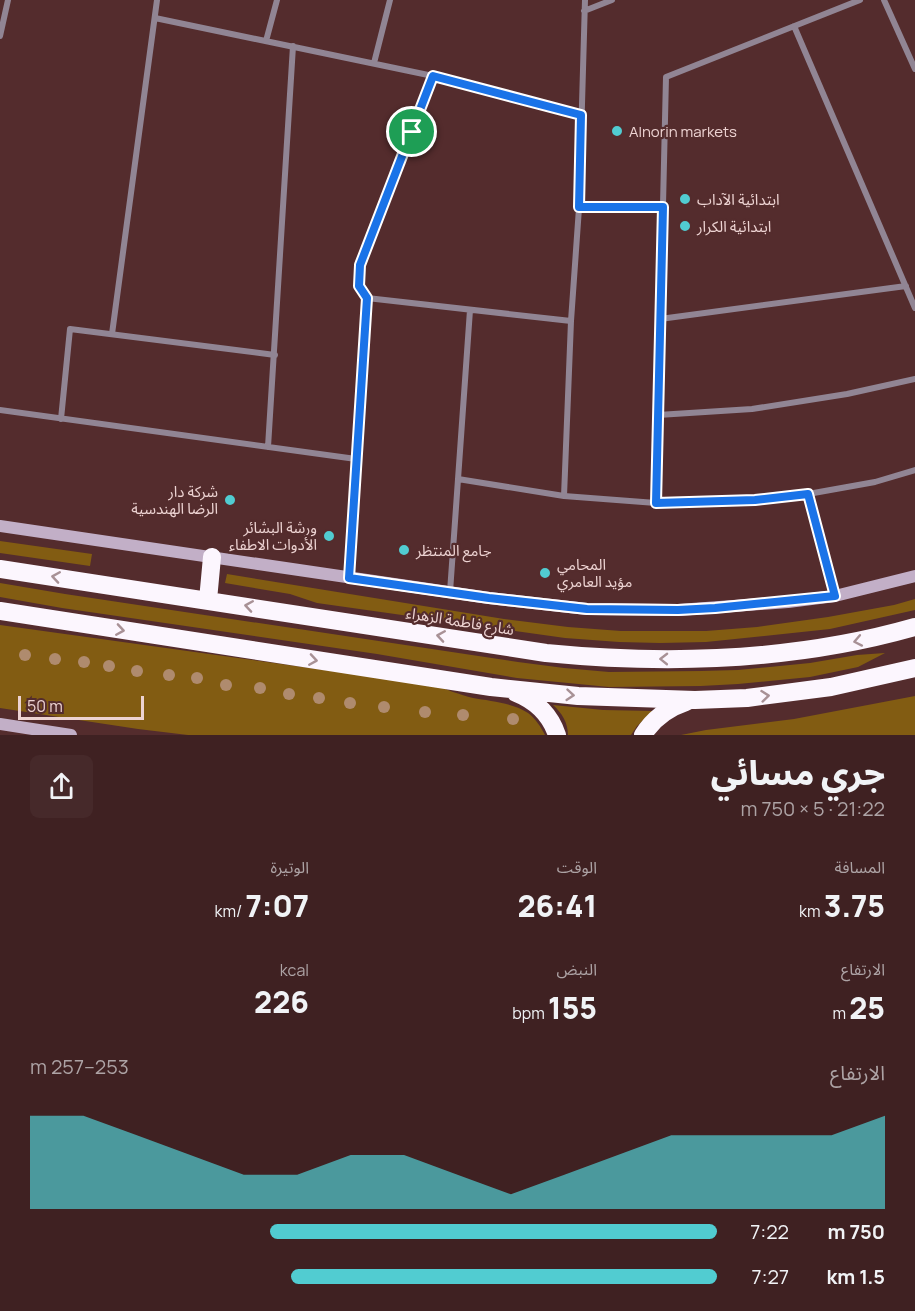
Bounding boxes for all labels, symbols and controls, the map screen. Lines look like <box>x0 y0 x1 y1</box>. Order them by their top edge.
pin <box>386 106 437 157</box>
icon: arrive <box>395 115 428 148</box>
place label: Alnorin markets <box>629 121 737 142</box>
marker: Alnorin markets <box>610 124 624 138</box>
place label: ابتدائية الآداب <box>697 189 780 210</box>
marker: ابتدائية الآداب <box>678 192 692 206</box>
place label: ابتدائية الكرار <box>696 216 771 237</box>
marker: ابتدائية الكرار <box>678 219 692 233</box>
place label: شركة دار الرضا الهندسية <box>131 481 218 519</box>
marker: شركة دار الرضا الهندسية <box>223 493 237 507</box>
place label: ورشة البشائر الأدوات الاطفاء <box>229 517 317 555</box>
marker: ورشة البشائر الأدوات الاطفاء <box>322 529 336 543</box>
place label: جامع المنتظر <box>415 540 492 563</box>
marker: جامع المنتظر <box>397 543 411 557</box>
place label: المحامي مؤيد العامري <box>557 554 632 593</box>
marker: المحامي مؤيد العامري <box>538 566 552 580</box>
one-way arrow <box>51 572 60 584</box>
one-way arrow <box>244 601 253 613</box>
street label: شارع فاطمة الزهراء <box>404 602 516 642</box>
one-way arrow <box>115 623 125 635</box>
one-way arrow <box>437 631 446 643</box>
one-way arrow <box>853 634 863 647</box>
one-way arrow <box>308 653 317 665</box>
one-way arrow <box>660 653 669 665</box>
one-way arrow <box>566 688 575 701</box>
one-way arrow <box>761 690 770 703</box>
scale bar <box>18 693 144 720</box>
text: 50 m <box>27 695 63 717</box>
text: جري مسائي <box>711 750 885 795</box>
button: share <box>30 755 93 818</box>
text: 21:22 · 5 × 750 m <box>740 795 885 822</box>
text: الوتيرة <box>271 856 309 878</box>
text: الوقت <box>557 856 597 878</box>
text: المسافة <box>835 856 885 878</box>
text: 7:07 <box>245 885 309 926</box>
text: 26:41 <box>517 885 597 926</box>
text: 3.75 <box>824 885 885 926</box>
text: /km <box>215 900 245 922</box>
text: km <box>799 900 824 922</box>
text: النبض <box>556 958 597 980</box>
text: الارتفاع <box>841 958 885 980</box>
text: kcal <box>280 959 309 981</box>
text: 226 <box>254 981 309 1022</box>
text: 155 <box>548 987 597 1028</box>
text: 25 <box>849 987 885 1028</box>
text: bpm <box>512 1002 548 1024</box>
text: m <box>832 1002 849 1024</box>
text: 253–257 m <box>30 1053 129 1080</box>
text: الارتفاع <box>830 1059 885 1086</box>
text: 7:22 <box>750 1218 789 1245</box>
text: 750 m <box>827 1218 885 1245</box>
text: 7:27 <box>752 1263 789 1290</box>
text: 1.5 km <box>827 1263 885 1290</box>

